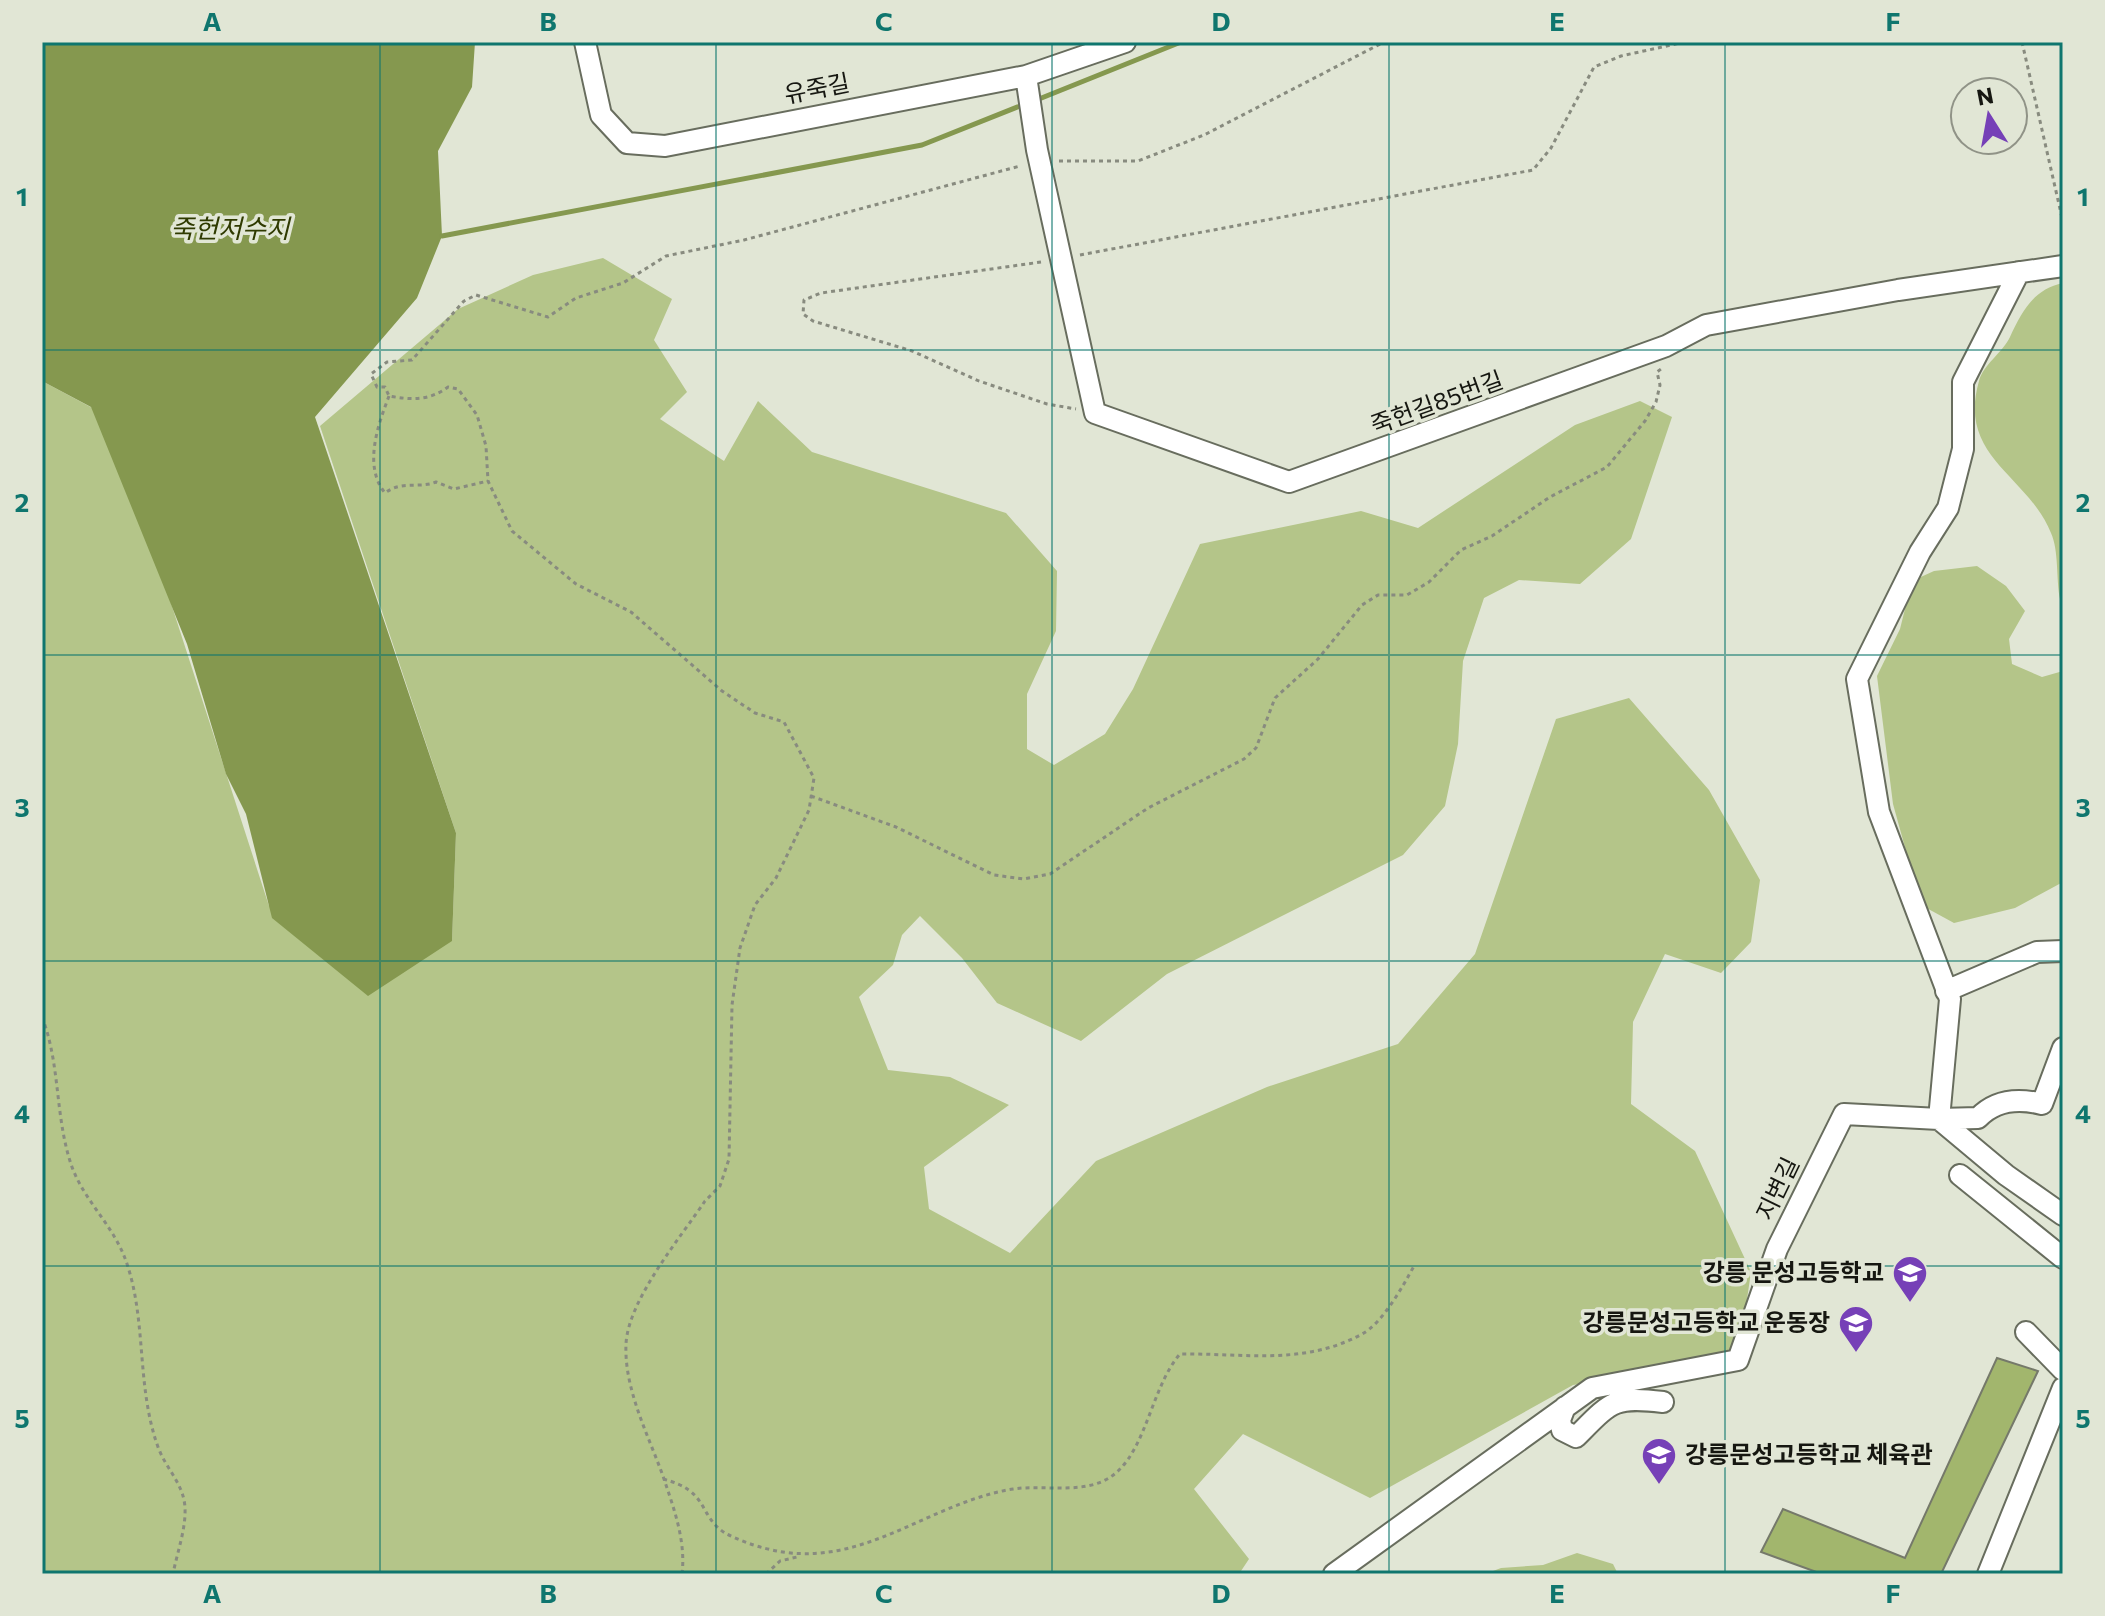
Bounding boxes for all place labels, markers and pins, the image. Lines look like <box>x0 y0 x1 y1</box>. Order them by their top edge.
school or university icon: 강릉 문성고등학교 <box>1891 1254 1929 1304</box>
place label: 강릉 문성고등학교 <box>1703 1257 1884 1286</box>
school or university icon: 강릉문성고등학교 운동장 <box>1837 1304 1875 1354</box>
place label: 강릉문성고등학교 운동장 <box>1583 1307 1830 1336</box>
school or university icon: 강릉문성고등학교 체육관 <box>1640 1436 1678 1486</box>
place label: 강릉문성고등학교 체육관 <box>1685 1439 1932 1468</box>

